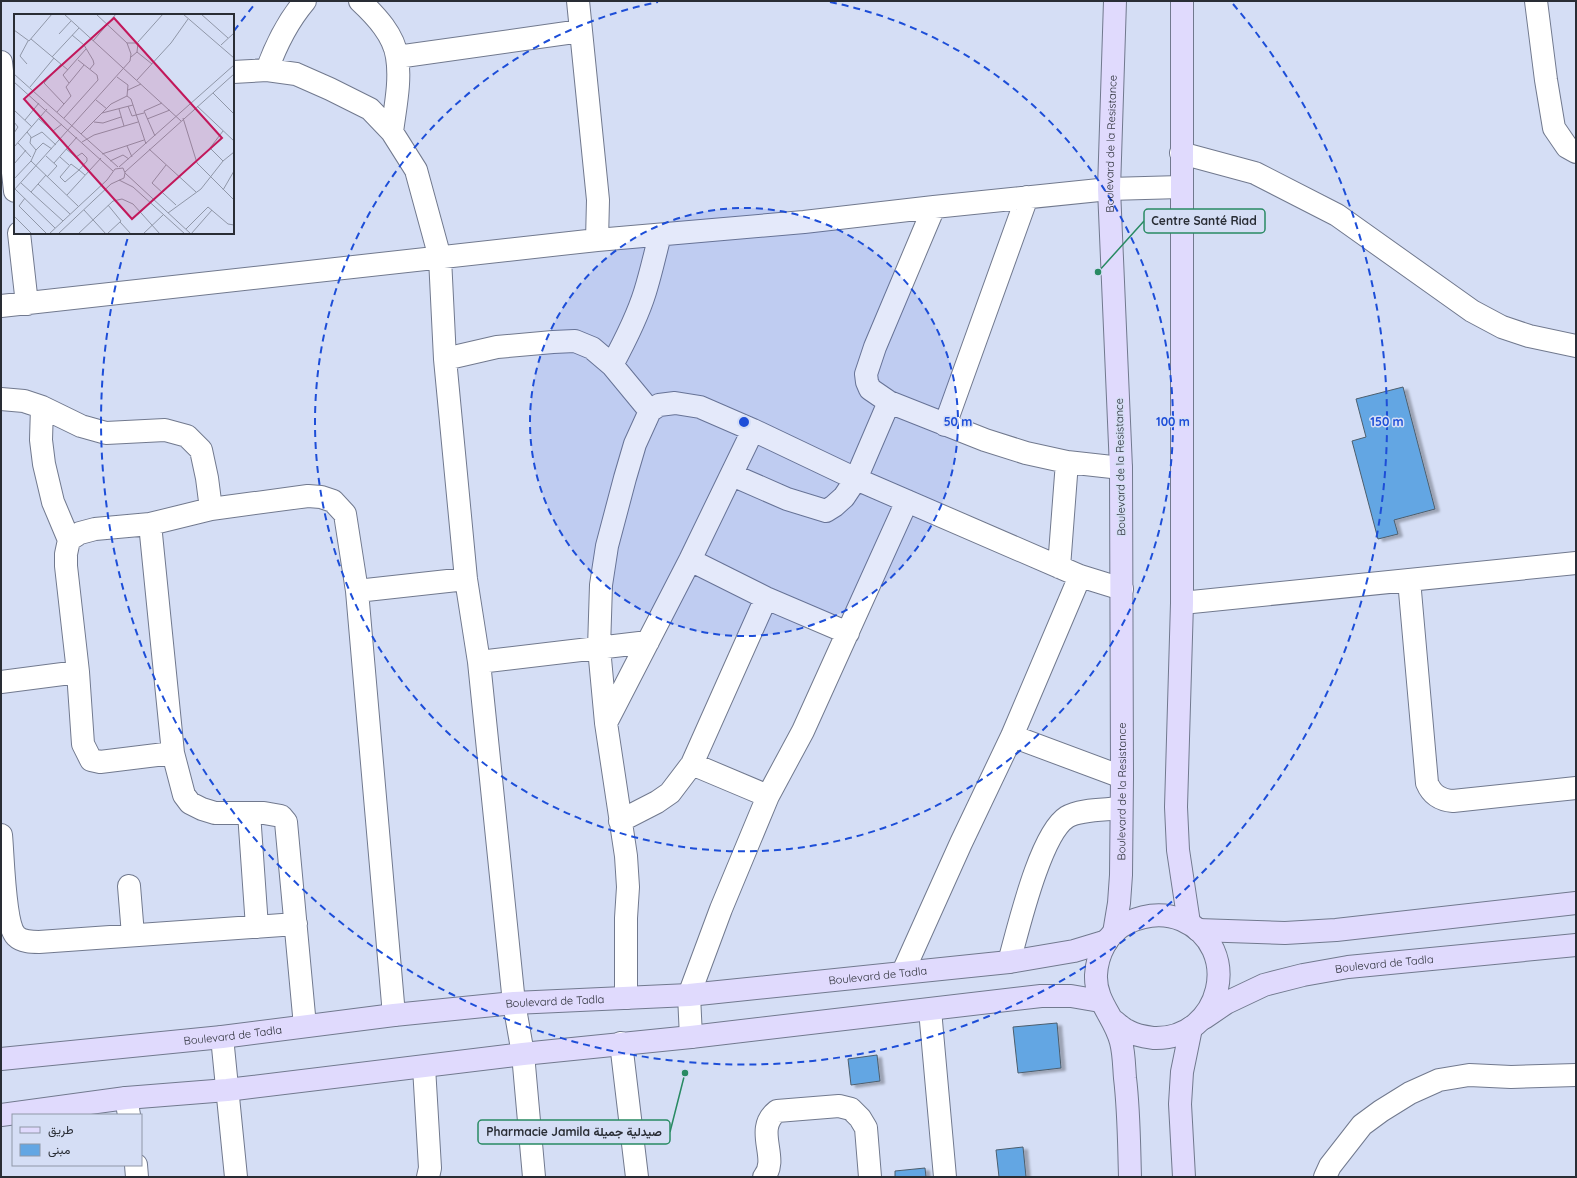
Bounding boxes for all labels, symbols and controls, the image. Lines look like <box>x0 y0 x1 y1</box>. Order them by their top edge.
inset map <box>14 14 234 234</box>
street label: Boulevard de la Resistance <box>1102 75 1120 213</box>
callout: Centre Santé Riad <box>1144 209 1265 233</box>
text: Centre Santé Riad <box>1151 213 1257 228</box>
street label: Boulevard de la Resistance <box>1112 398 1128 536</box>
text: 50 m <box>944 414 972 429</box>
text: 100 m <box>1156 414 1190 429</box>
text: 150 m <box>1370 414 1404 429</box>
centre of rings <box>737 415 751 429</box>
street label: Boulevard de la Resistance <box>1114 723 1129 861</box>
street label: Boulevard de Tadla <box>1334 952 1434 976</box>
street label: Boulevard de Tadla <box>828 964 928 988</box>
street label: Boulevard de Tadla <box>505 992 605 1011</box>
street label: Boulevard de Tadla <box>183 1022 283 1048</box>
legend <box>12 1114 142 1166</box>
callout: Pharmacie Jamila صيدلية جميلة <box>478 1120 670 1144</box>
text: طريق <box>48 1122 74 1138</box>
text: Pharmacie Jamila صيدلية جميلة <box>486 1124 662 1139</box>
text: مبنى <box>48 1142 70 1158</box>

